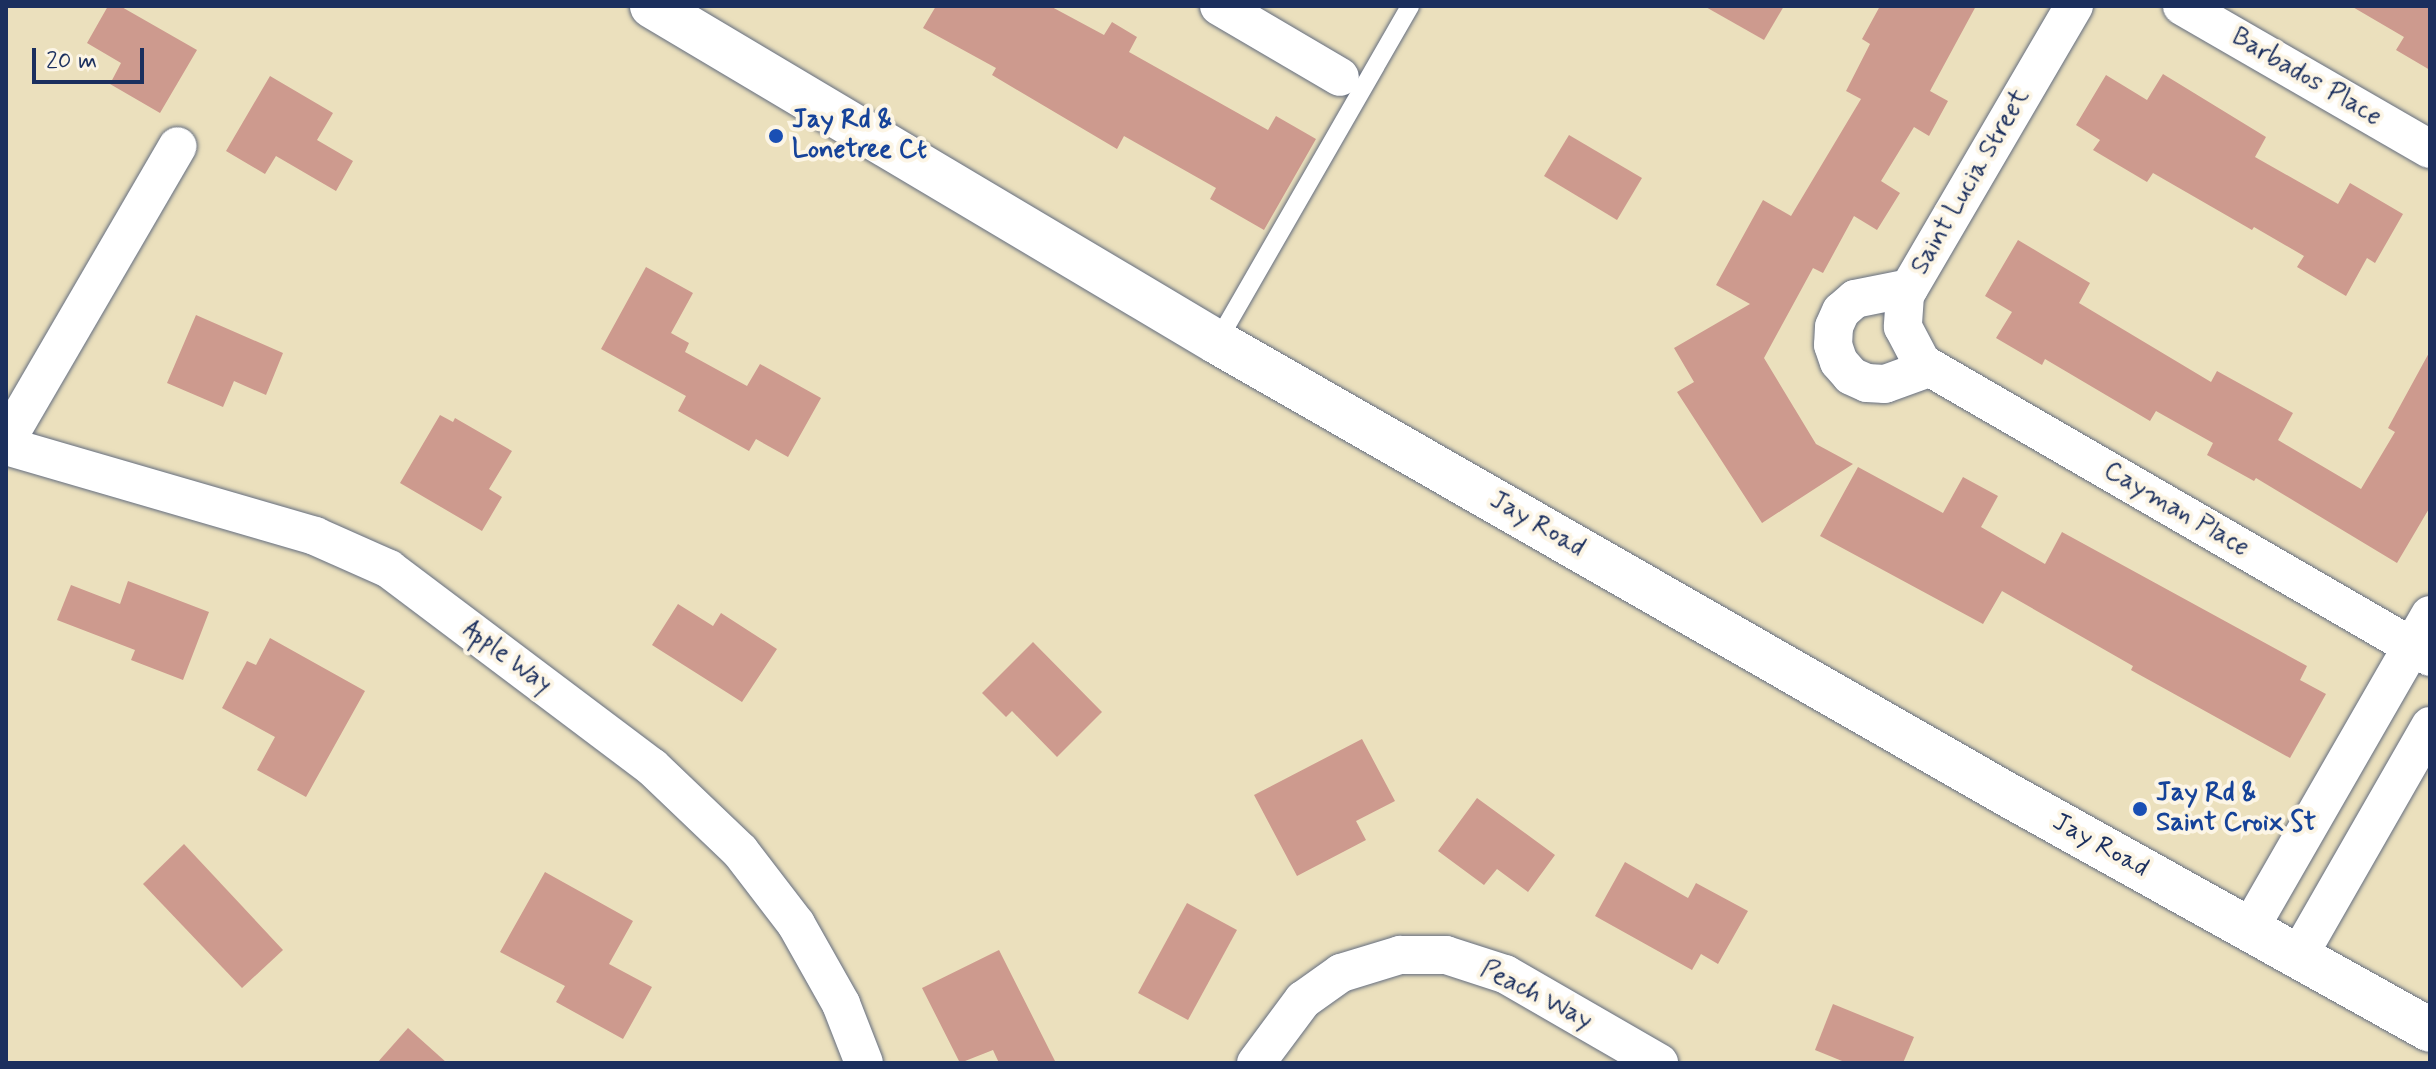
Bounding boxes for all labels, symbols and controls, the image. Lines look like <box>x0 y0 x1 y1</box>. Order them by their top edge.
street label: Barbados Place <box>2227 23 2385 133</box>
scale bar <box>36 32 148 82</box>
text: 20 m <box>46 46 97 77</box>
street label: Saint Lucia Street <box>1905 83 2037 281</box>
place label: Jay Rd & Lonetree Ct <box>792 105 927 166</box>
marker: Jay Rd & Lonetree Ct <box>767 127 785 145</box>
street label: Cayman Place <box>2098 456 2254 564</box>
street label: Jay Road <box>1486 486 1588 564</box>
street label: Apple Way <box>454 613 560 703</box>
place label: Jay Rd & Saint Croix St <box>2156 778 2315 840</box>
marker: Jay Rd & Saint Croix St <box>2131 800 2149 818</box>
street label: Jay Road <box>2048 808 2152 884</box>
street label: Peach Way <box>1475 955 1597 1037</box>

